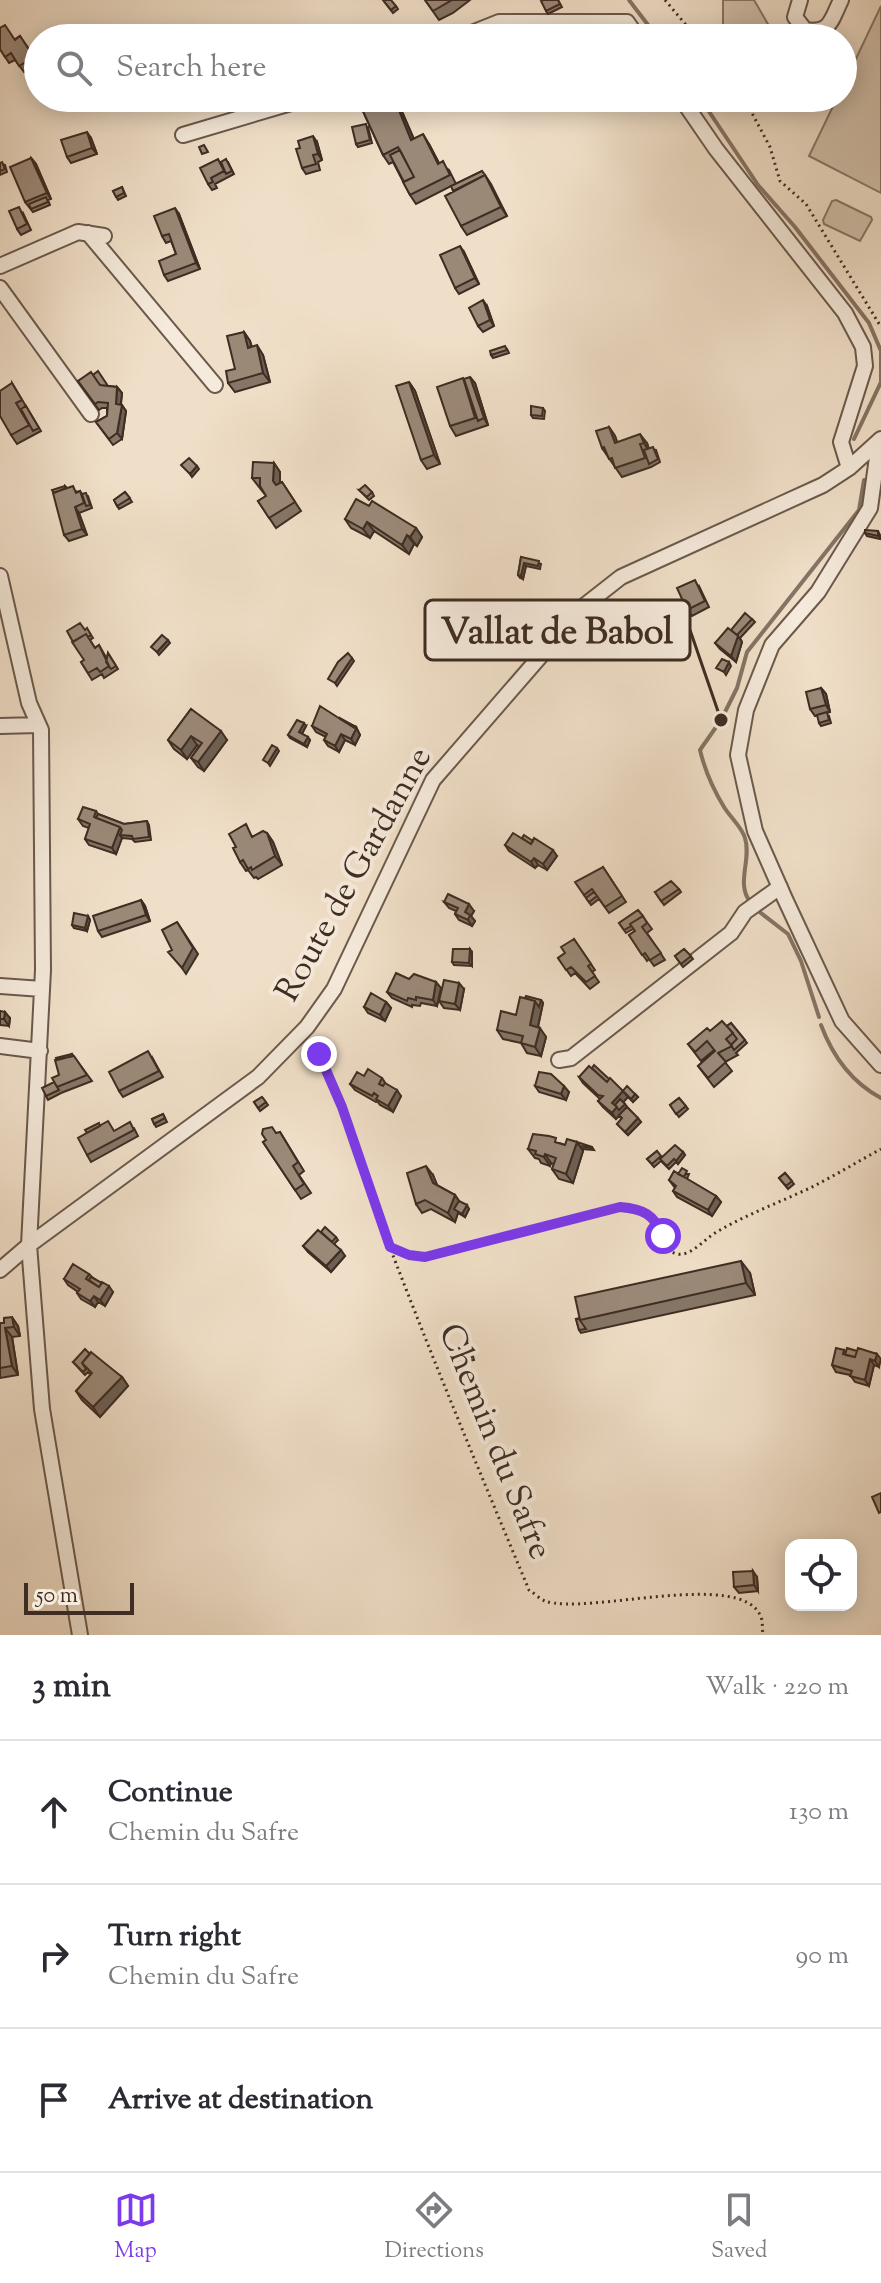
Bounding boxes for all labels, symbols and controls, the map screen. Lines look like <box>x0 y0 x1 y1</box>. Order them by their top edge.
search box <box>24 24 857 112</box>
icon: search <box>52 46 96 90</box>
text: Search here <box>116 47 266 90</box>
callout: Vallat de Babol <box>425 600 690 660</box>
text: Vallat de Babol <box>441 608 673 660</box>
street label: Route de Gardanne <box>265 739 445 1011</box>
route end <box>301 1036 337 1072</box>
route start <box>645 1218 681 1254</box>
street label: Chemin du Safre <box>424 1317 564 1567</box>
map controls <box>785 1539 857 1611</box>
button: locate <box>785 1539 857 1611</box>
scale bar <box>24 1579 134 1615</box>
text: 50 m <box>36 1581 78 1613</box>
text: 3 min <box>32 1663 111 1712</box>
text: Walk · 220 m <box>705 1669 849 1706</box>
text: Continue <box>108 1772 233 1815</box>
icon: ahead <box>32 1790 76 1834</box>
text: 130 m <box>789 1794 849 1831</box>
text: Chemin du Safre <box>108 1815 299 1852</box>
text: Turn right <box>108 1916 241 1959</box>
icon: right <box>32 1934 76 1978</box>
text: 90 m <box>796 1938 849 1975</box>
text: Chemin du Safre <box>108 1959 299 1996</box>
icon: arrive <box>32 2078 76 2122</box>
text: Arrive at destination <box>108 2079 373 2122</box>
tab: Map <box>114 2188 158 2268</box>
tab: Directions <box>385 2188 484 2268</box>
tab: Saved <box>711 2188 767 2268</box>

